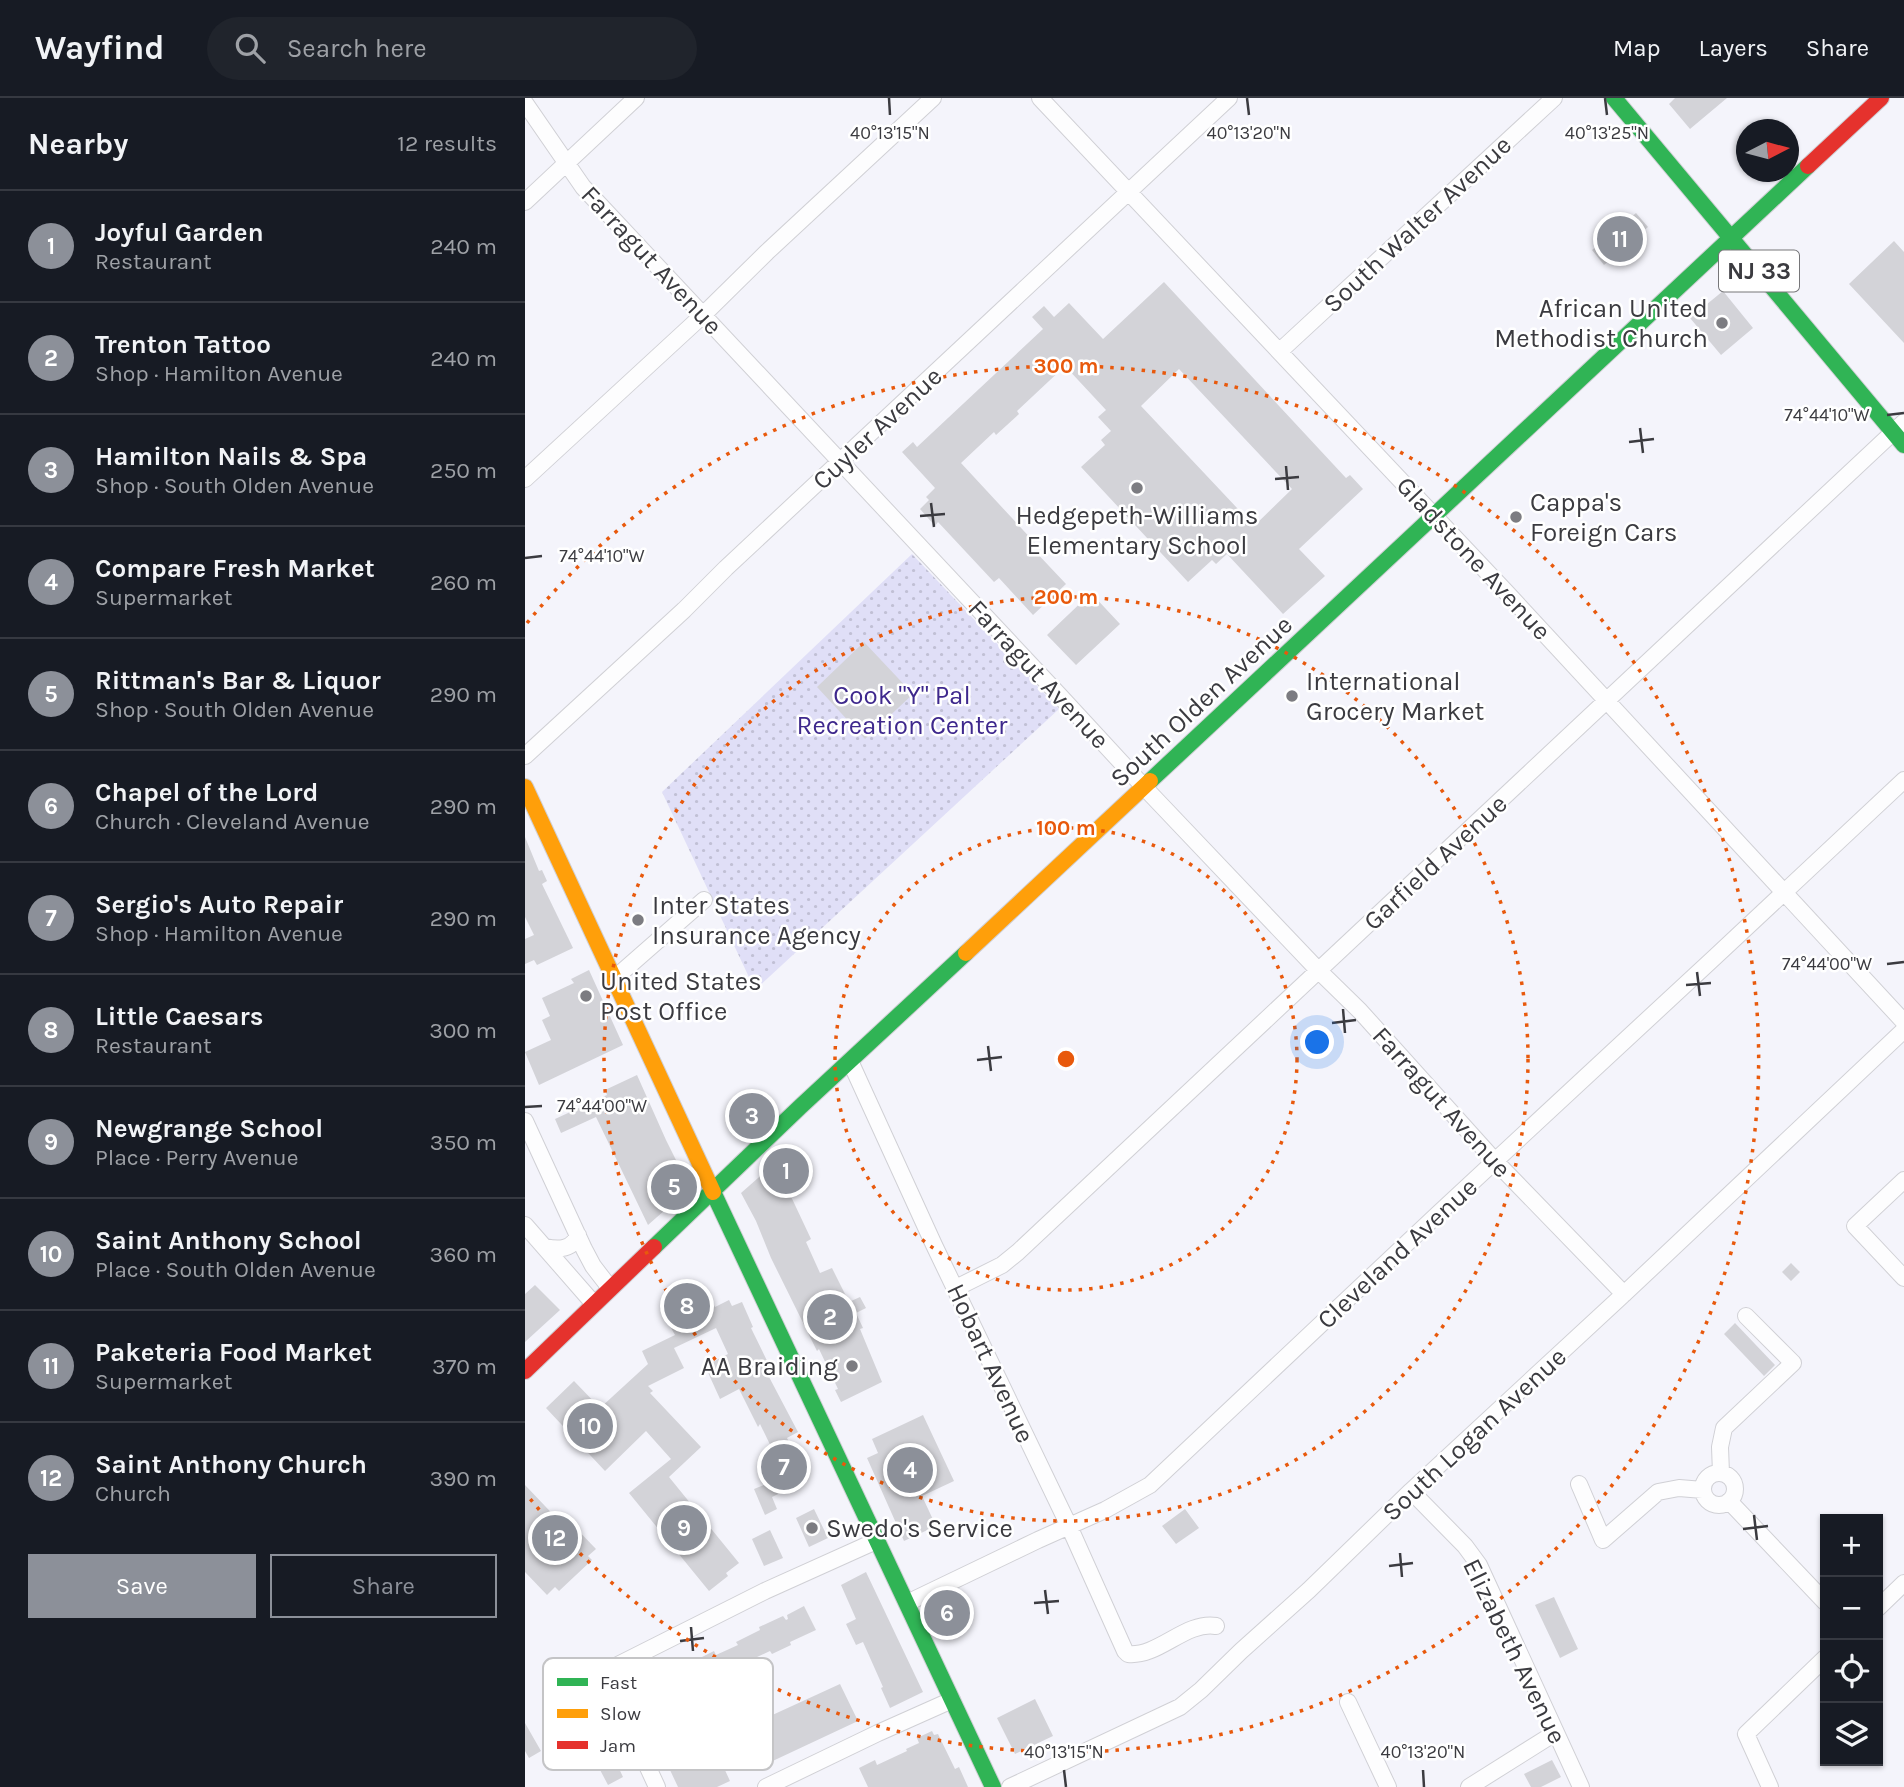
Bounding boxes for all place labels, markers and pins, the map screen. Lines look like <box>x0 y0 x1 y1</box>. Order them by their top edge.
pin: 11 <box>1597 213 1643 265</box>
place label: African United Methodist Church <box>1494 293 1708 354</box>
marker: African United Methodist Church <box>1714 315 1730 331</box>
marker: Hedgepeth-Williams Elementary School <box>1129 480 1145 496</box>
place label: Cappa's Foreign Cars <box>1530 487 1677 548</box>
place label: Hedgepeth-Williams Elementary School <box>1016 500 1258 561</box>
marker: Cappa's Foreign Cars <box>1508 509 1524 525</box>
place label: International Grocery Market <box>1306 666 1485 727</box>
marker: International Grocery Market <box>1284 688 1300 704</box>
place label: Inter States Insurance Agency <box>652 890 861 951</box>
marker: Inter States Insurance Agency <box>630 912 646 928</box>
place label: United States Post Office <box>600 966 762 1027</box>
marker: United States Post Office <box>578 988 594 1004</box>
centre of rings <box>1054 1047 1078 1071</box>
pin: 3 <box>729 1090 775 1142</box>
pin: 1 <box>763 1145 809 1197</box>
pin: 5 <box>651 1161 697 1213</box>
pin: 8 <box>664 1280 710 1332</box>
pin: 2 <box>807 1291 853 1343</box>
place label: AA Braiding <box>701 1351 838 1382</box>
marker: AA Braiding <box>844 1358 860 1374</box>
pin: 10 <box>567 1400 613 1452</box>
pin: 7 <box>761 1441 807 1493</box>
pin: 4 <box>887 1444 933 1496</box>
pin: 9 <box>661 1502 707 1554</box>
pin: 12 <box>532 1512 578 1564</box>
place label: Swedo's Service <box>826 1513 1013 1544</box>
marker: Swedo's Service <box>804 1520 820 1536</box>
pin: 6 <box>924 1587 970 1639</box>

